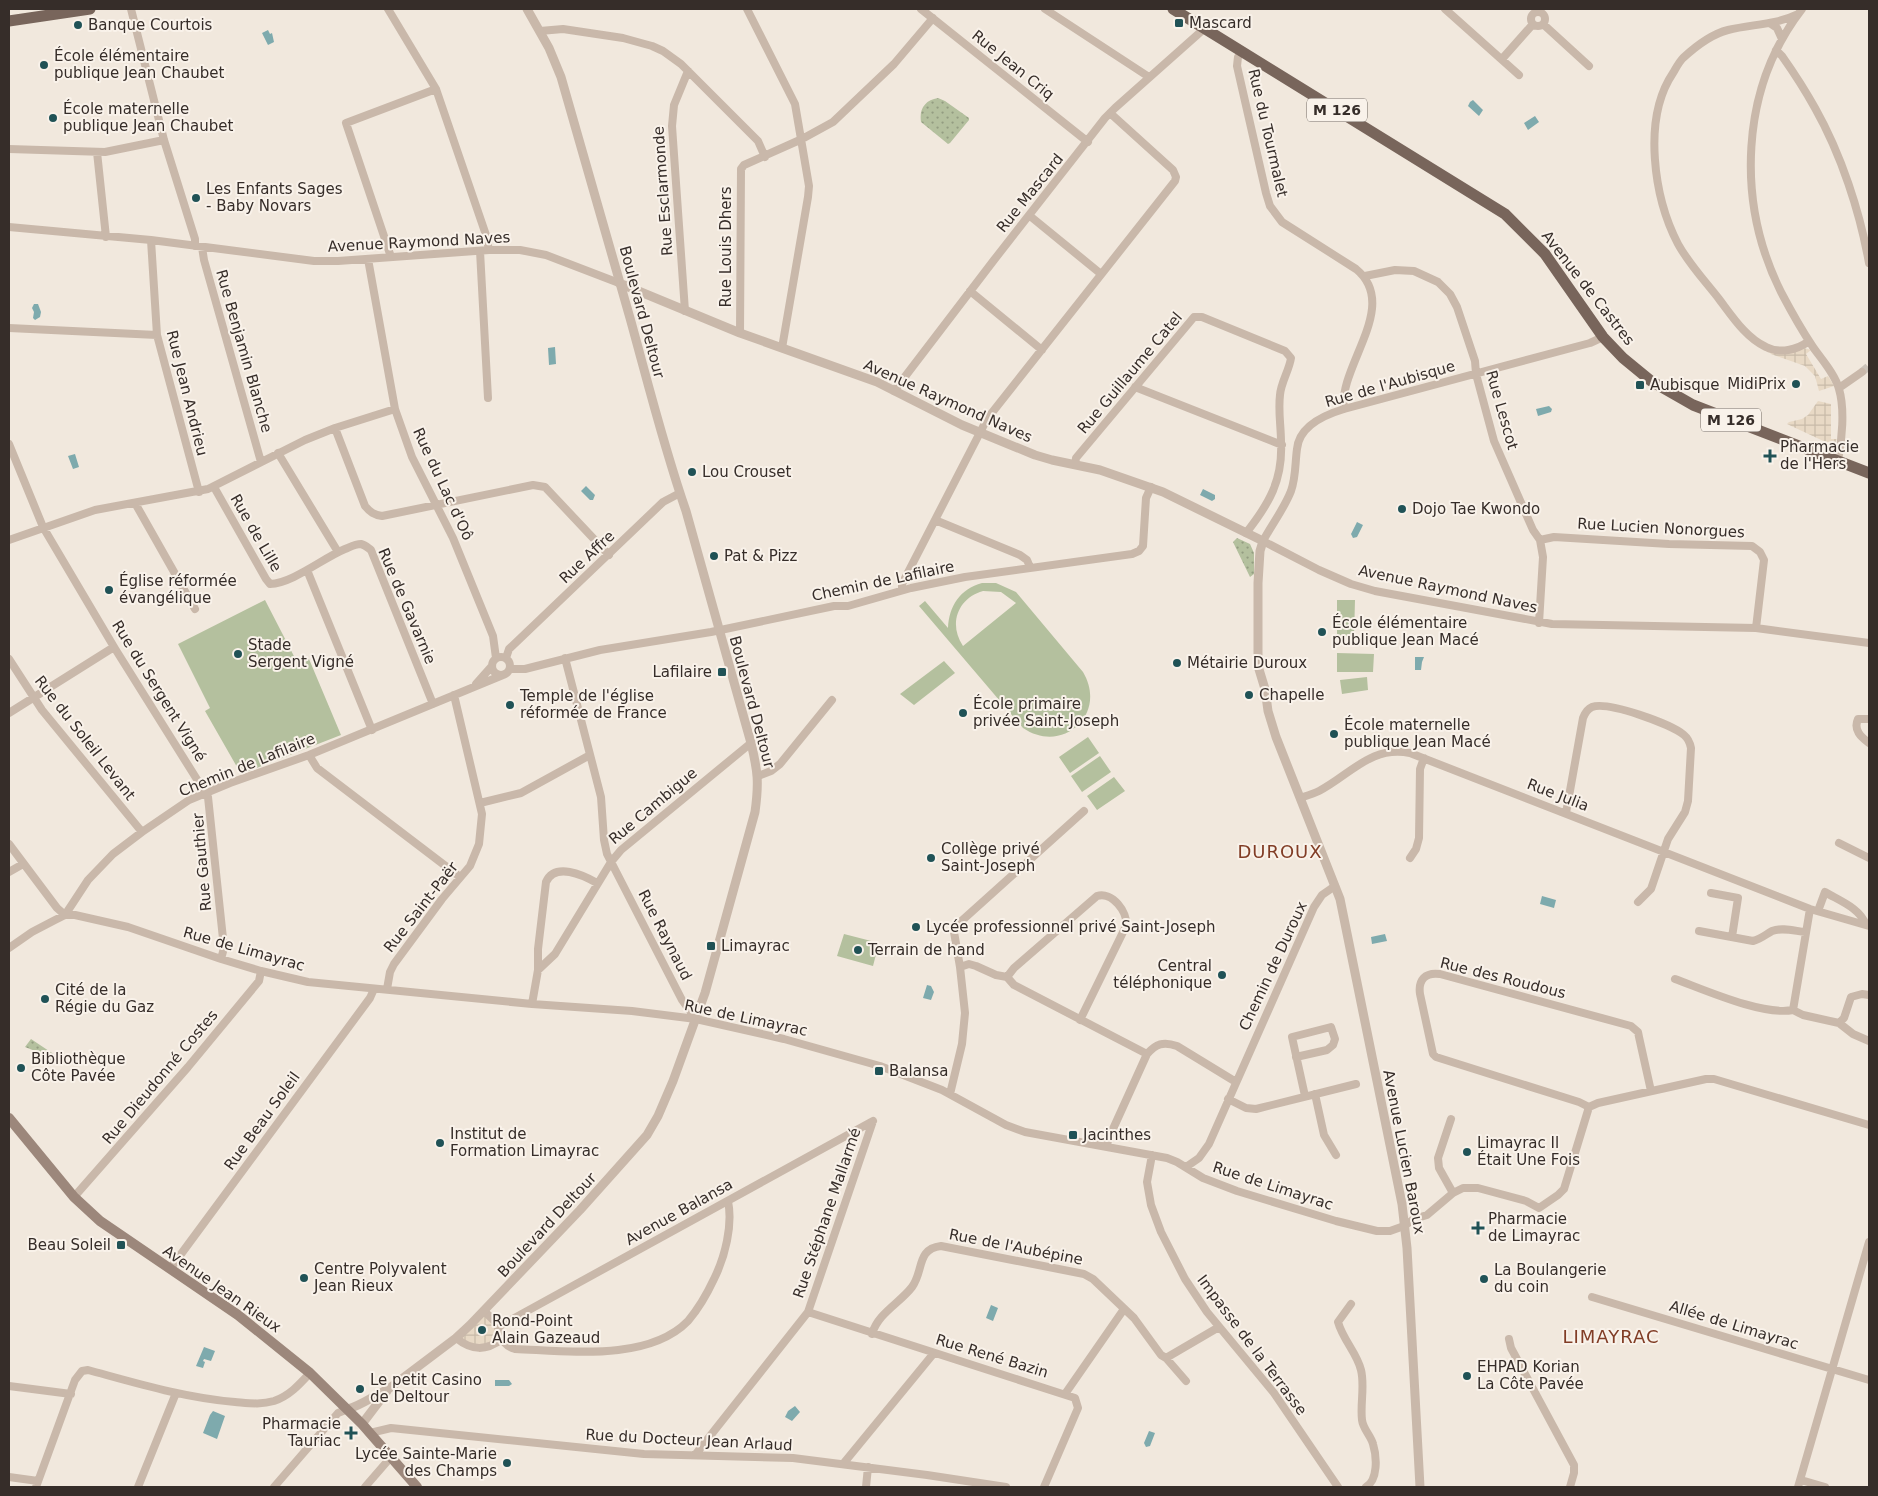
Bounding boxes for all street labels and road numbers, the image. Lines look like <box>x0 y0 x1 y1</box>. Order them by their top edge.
street label: Rue Jean Criq <box>968 26 1058 104</box>
street label: Rue du Tourmalet <box>1244 67 1292 199</box>
road number: M 126 <box>1307 98 1367 122</box>
street label: Rue Esclarmonde <box>649 125 677 257</box>
street label: Rue Mascard <box>993 150 1067 236</box>
street label: Rue Louis Dhers <box>717 186 735 308</box>
street label: Avenue de Castres <box>1538 227 1638 349</box>
street label: Avenue Raymond Naves <box>327 228 511 256</box>
street label: Boulevard Deltour <box>616 244 669 381</box>
street label: Rue Benjamin Blanche <box>212 267 276 435</box>
street label: Rue Guillaume Catel <box>1074 309 1186 437</box>
street label: Rue Jean Andrieu <box>163 328 211 458</box>
street label: Avenue Raymond Naves <box>861 356 1035 446</box>
street label: Rue de l'Aubisque <box>1323 357 1457 411</box>
street label: Rue Lescot <box>1482 368 1522 452</box>
road number: M 126 <box>1701 408 1761 432</box>
street label: Rue du Lac d'Oô <box>409 425 477 543</box>
street label: Rue de Lille <box>226 491 286 575</box>
street label: Rue Lucien Nonorgues <box>1577 515 1745 541</box>
street label: Rue Affre <box>556 527 618 587</box>
street label: Rue de Gavarnie <box>374 545 440 667</box>
street label: Chemin de Lafilaire <box>810 557 956 605</box>
street label: Avenue Raymond Naves <box>1357 561 1539 617</box>
street label: Rue du Sergent Vigné <box>108 617 210 765</box>
street label: Boulevard Deltour <box>726 634 779 771</box>
street label: Rue du Soleil Levant <box>31 672 139 804</box>
street label: Chemin de Lafilaire <box>176 729 318 801</box>
street label: Rue Cambigue <box>605 764 701 848</box>
street label: Rue Julia <box>1525 775 1591 815</box>
street label: Rue Gauthier <box>189 811 215 912</box>
street label: Rue Saint-Paër <box>380 858 462 956</box>
street label: Rue Raynaud <box>634 887 696 983</box>
street label: Chemin de Duroux <box>1235 899 1311 1033</box>
street label: Rue de Limayrac <box>181 923 307 975</box>
street label: Rue des Roudous <box>1438 954 1568 1002</box>
street label: Rue de Limayrac <box>683 996 809 1040</box>
street label: Rue Dieudonné Costes <box>99 1006 222 1148</box>
street label: Avenue Lucien Baroux <box>1379 1068 1429 1236</box>
street label: Rue Beau Soleil <box>220 1069 304 1173</box>
street label: Rue Stéphane Mallarmé <box>789 1125 865 1301</box>
street label: Rue de Limayrac <box>1210 1158 1336 1214</box>
street label: Boulevard Deltour <box>494 1168 601 1281</box>
street label: Avenue Balansa <box>622 1175 736 1249</box>
street label: Rue de l'Aubépine <box>948 1225 1084 1269</box>
street label: Avenue Jean Rieux <box>160 1242 285 1337</box>
street label: Impasse de la Terrasse <box>1193 1271 1311 1419</box>
street label: Allée de Limayrac <box>1667 1297 1801 1353</box>
street label: Rue René Bazin <box>934 1330 1050 1382</box>
street label: Rue du Docteur Jean Arlaud <box>585 1426 793 1454</box>

